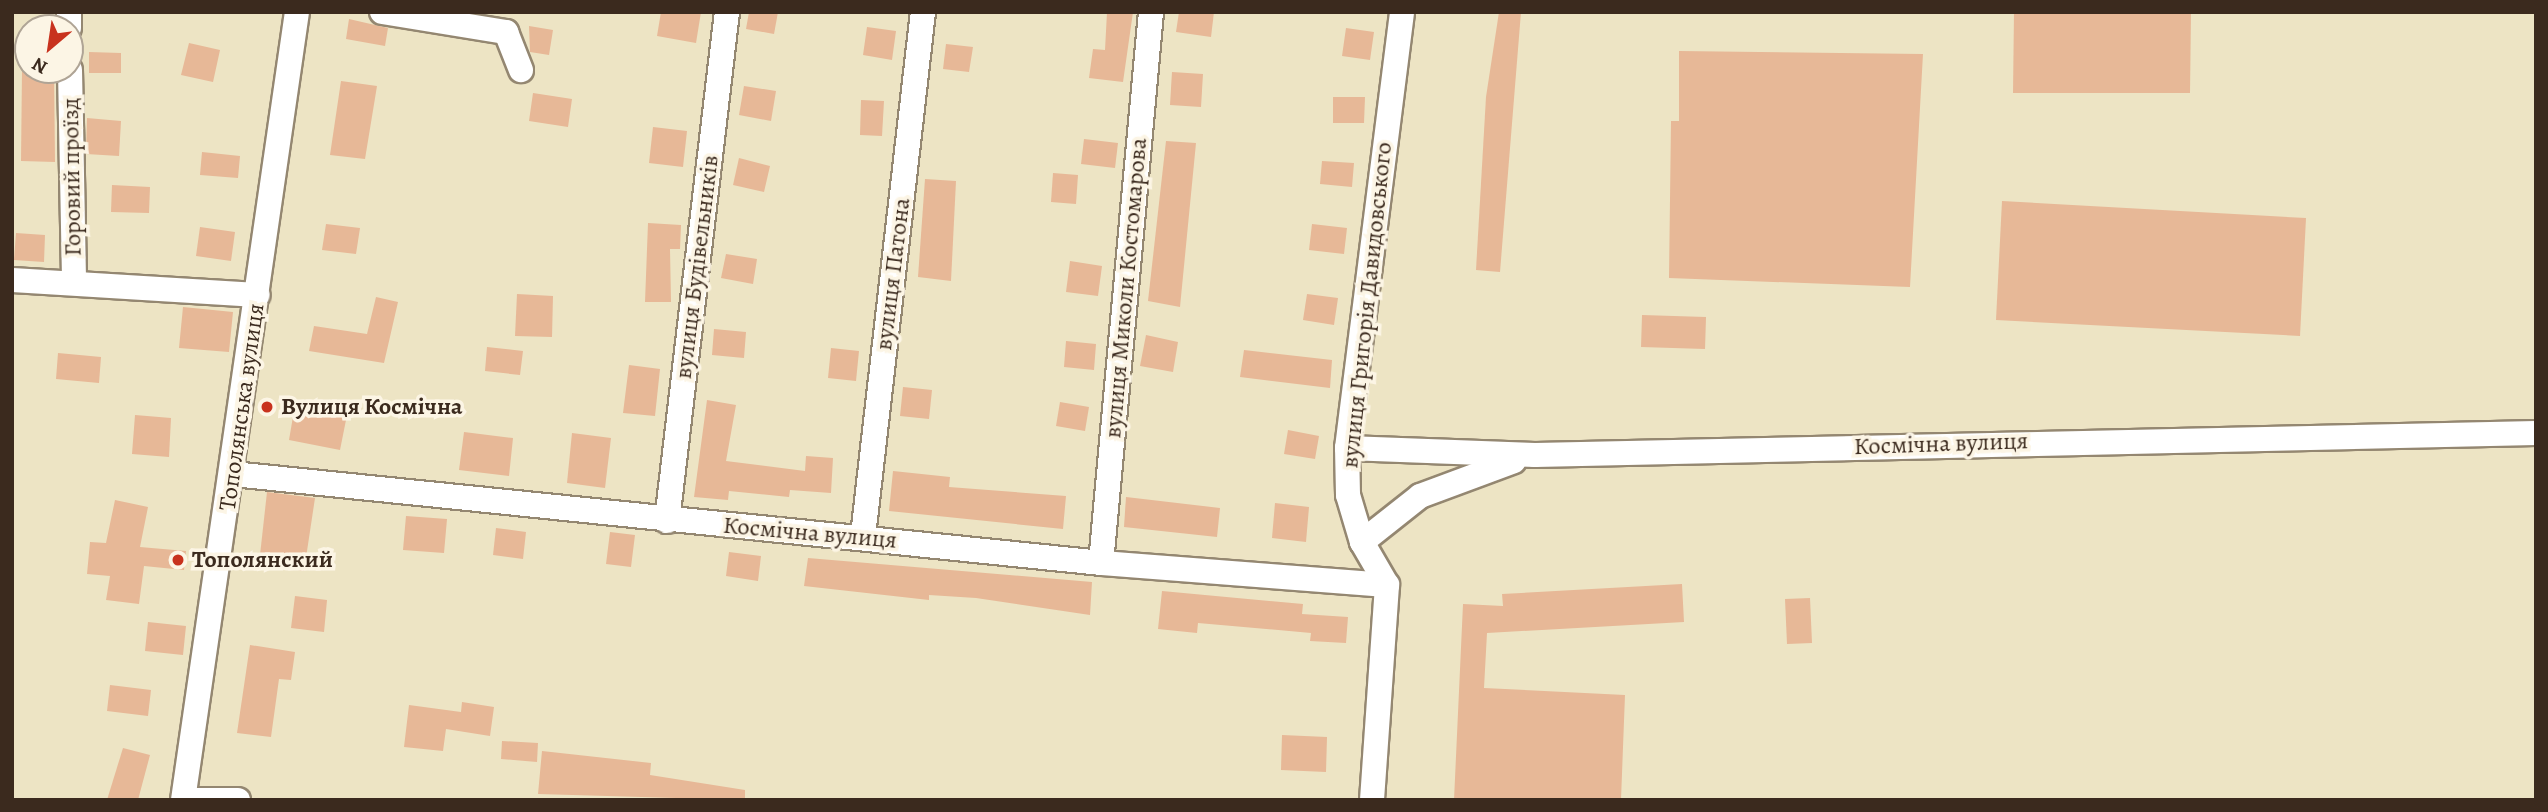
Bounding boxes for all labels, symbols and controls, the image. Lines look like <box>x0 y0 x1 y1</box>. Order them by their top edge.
north arrow <box>14 14 84 84</box>
text: N <box>27 51 52 80</box>
street label: Горовий проїзд <box>56 97 88 257</box>
street label: вулиця Миколи Костомарова <box>1099 137 1153 439</box>
street label: вулиця Григорія Давидовського <box>1336 141 1398 469</box>
street label: вулиця Будівельників <box>669 154 725 380</box>
street label: вулиця Патона <box>869 196 917 352</box>
street label: Тополянська вулиця <box>213 302 271 512</box>
place label: Вулиця Космічна <box>281 393 462 421</box>
marker: Вулиця Космічна <box>259 399 275 415</box>
street label: Космічна вулиця <box>1853 427 2029 461</box>
street label: Космічна вулиця <box>722 511 898 555</box>
place label: Тополянский <box>192 546 333 574</box>
marker: Тополянский <box>170 552 186 568</box>

